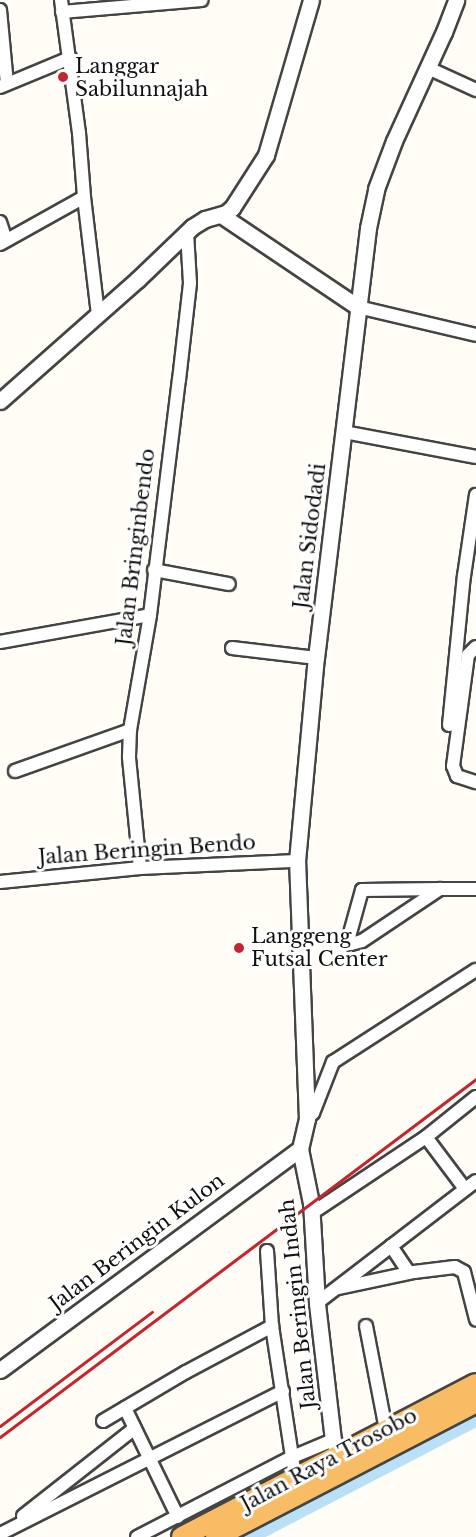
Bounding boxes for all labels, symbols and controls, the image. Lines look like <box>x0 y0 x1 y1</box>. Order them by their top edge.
place label: Langgar Sabilunnajah <box>75 54 208 101</box>
marker: Langgar Sabilunnajah <box>56 70 70 84</box>
street label: Jalan Bringinbendo <box>112 447 160 647</box>
street label: Jalan Sidodadi <box>289 462 331 610</box>
street label: Jalan Beringin Bendo <box>38 830 256 870</box>
place label: Langgeng Futsal Center <box>251 924 388 971</box>
marker: Langgeng Futsal Center <box>232 941 246 955</box>
street label: Jalan Beringin Kulon <box>45 1168 229 1316</box>
street label: Jalan Beringin Indah <box>275 1198 321 1410</box>
street label: Jalan Raya Trosobo <box>237 1403 421 1517</box>

